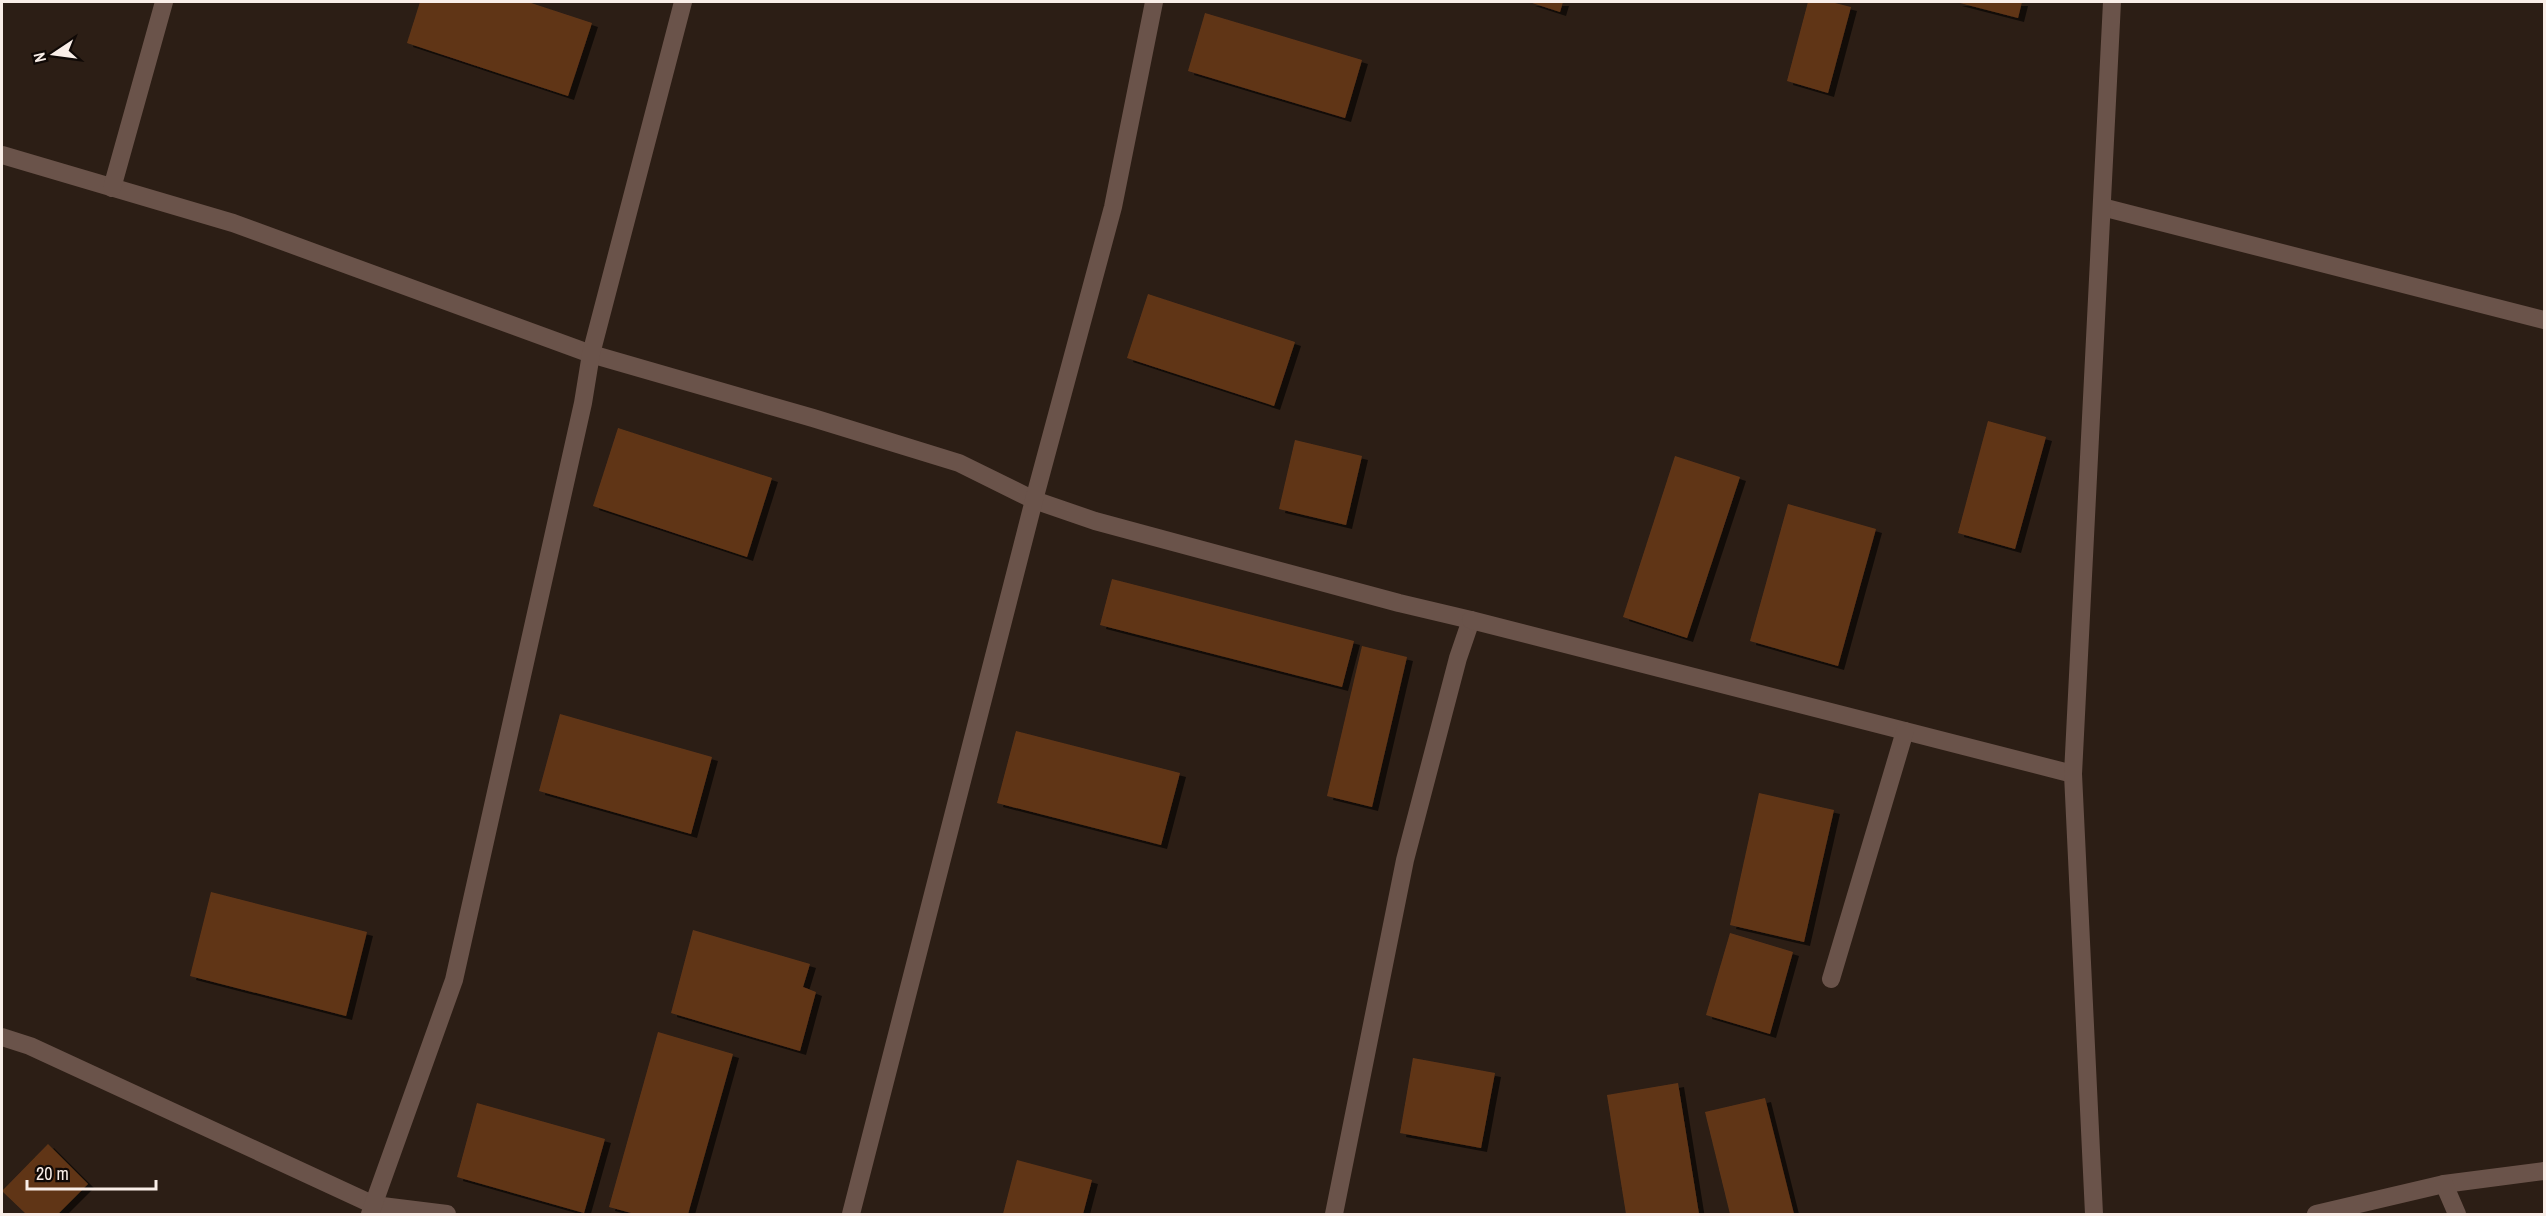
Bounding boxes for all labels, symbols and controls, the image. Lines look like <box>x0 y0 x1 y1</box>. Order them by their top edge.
north arrow <box>24 24 84 84</box>
text: N <box>28 50 51 64</box>
scale bar <box>27 1153 156 1191</box>
text: 20 m <box>36 1161 69 1186</box>

